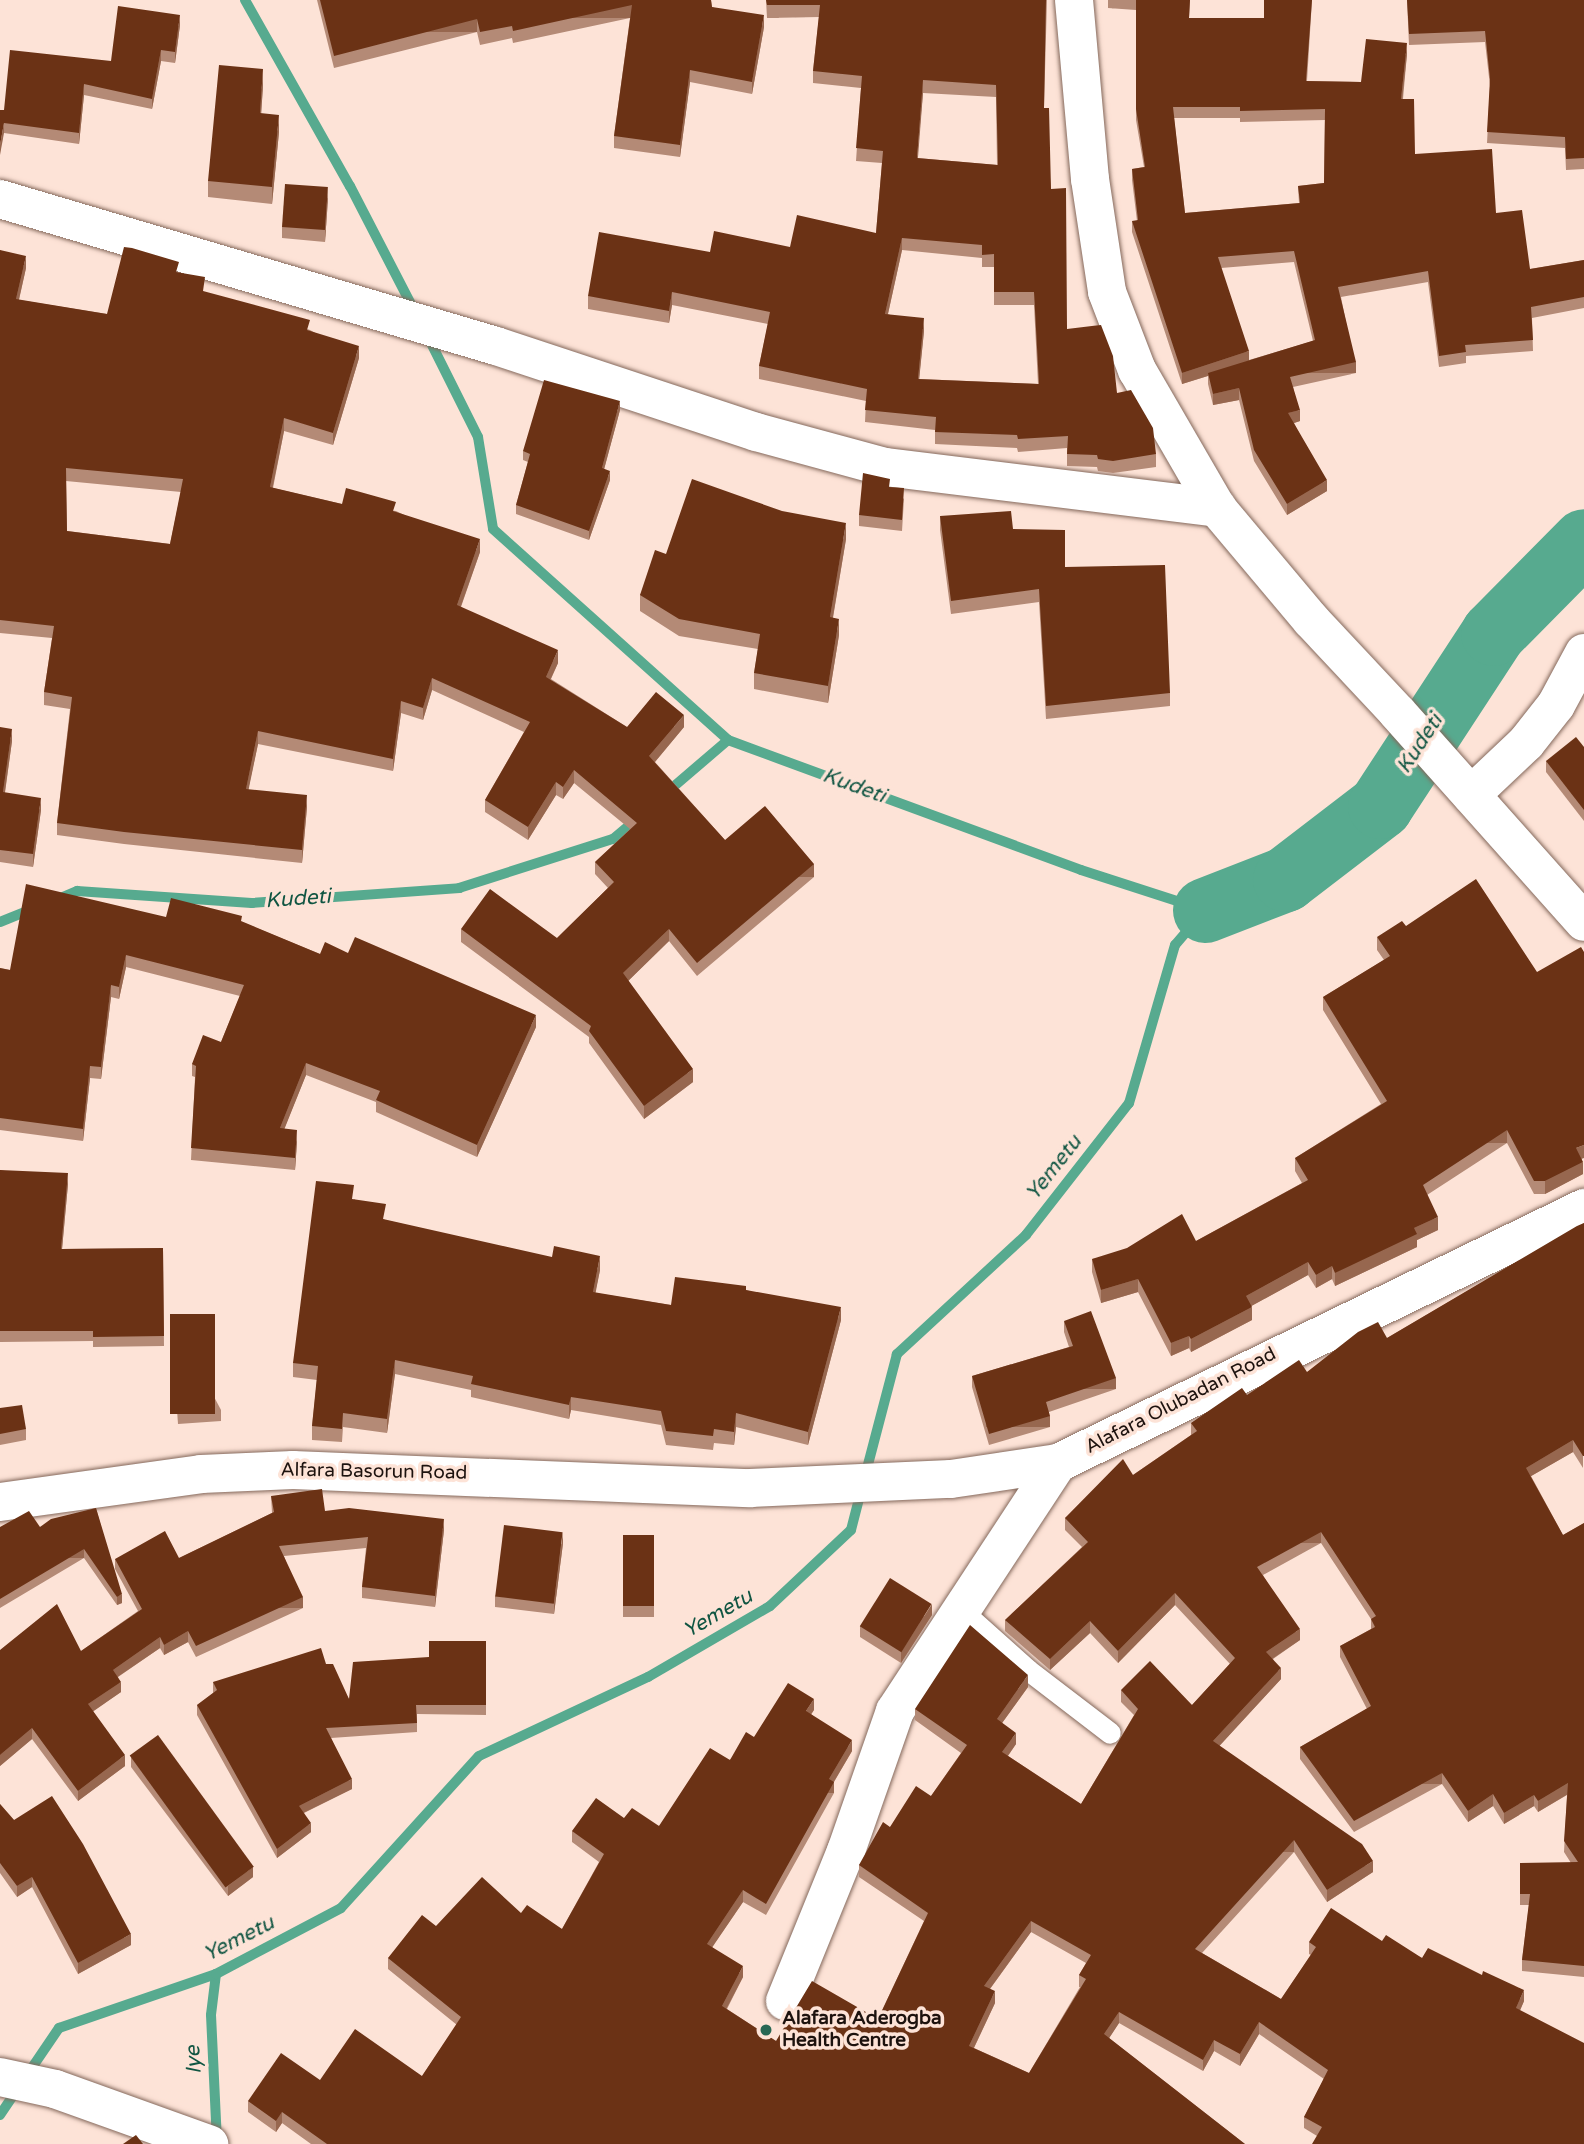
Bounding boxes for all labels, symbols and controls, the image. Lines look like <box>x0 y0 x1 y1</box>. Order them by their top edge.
water label: Kudeti <box>1392 710 1448 778</box>
water label: Kudeti <box>819 763 889 809</box>
water label: Kudeti <box>265 884 331 914</box>
water label: Yemetu <box>1021 1130 1087 1206</box>
street label: Alafara Olubadan Road <box>1082 1343 1280 1459</box>
street label: Alfara Basorun Road <box>280 1459 468 1485</box>
water label: Yemetu <box>679 1584 757 1644</box>
water label: Yemetu <box>200 1911 278 1967</box>
place label: Alafara Aderogba Health Centre <box>782 2008 942 2052</box>
marker: Alafara Aderogba Health Centre <box>756 2020 776 2040</box>
water label: Iye <box>181 2045 207 2075</box>

